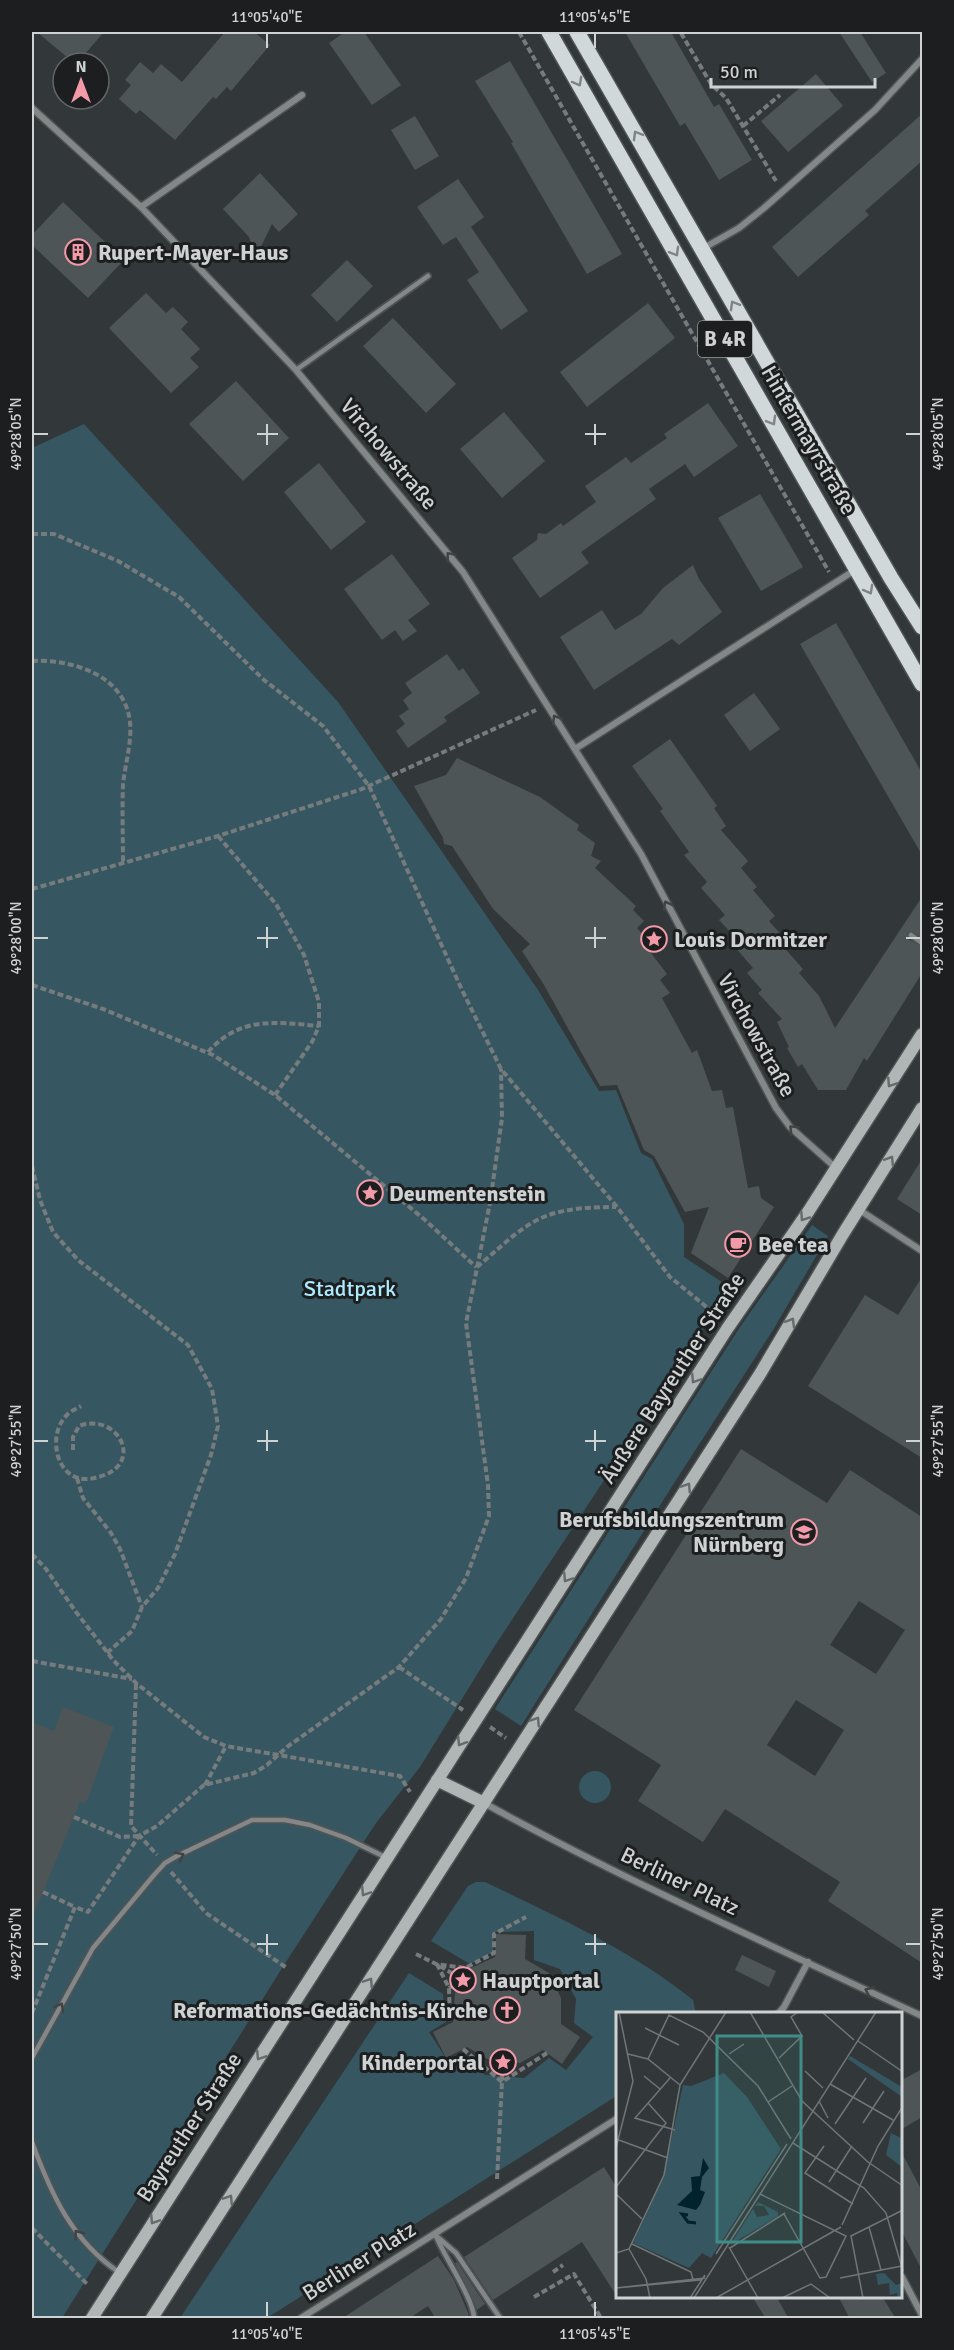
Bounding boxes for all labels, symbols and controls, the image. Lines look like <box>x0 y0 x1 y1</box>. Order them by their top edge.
text: 11°05'40"E <box>231 8 303 26</box>
text: 11°05'45"E <box>559 8 631 26</box>
north arrow <box>51 51 111 111</box>
scale bar <box>711 51 874 89</box>
text: N <box>75 57 87 77</box>
text: 50 m <box>720 61 758 83</box>
one-way arrow <box>571 76 582 86</box>
one-way arrow <box>632 131 644 142</box>
building icon: Rupert-Mayer-Haus <box>63 237 93 267</box>
place label: Rupert-Mayer-Haus <box>98 239 288 266</box>
one-way arrow <box>668 245 679 256</box>
one-way arrow <box>729 300 741 311</box>
road number: B 4R <box>698 321 752 357</box>
street label: Hintermayrstraße <box>755 361 863 519</box>
street label: Virchowstraße <box>335 393 443 515</box>
text: 49°28'05"N <box>7 397 25 471</box>
text: 49°28'05"N <box>929 397 947 471</box>
one-way arrow <box>765 414 776 425</box>
one-way arrow <box>447 552 458 563</box>
one-way arrow <box>862 584 873 594</box>
one-way arrow <box>553 715 564 726</box>
text: 49°28'00"N <box>7 901 25 975</box>
one-way arrow <box>663 901 674 911</box>
text: 49°28'00"N <box>929 901 947 975</box>
place icon: Louis Dormitzer <box>639 924 669 954</box>
place label: Louis Dormitzer <box>674 926 827 953</box>
street label: Virchowstraße <box>712 969 802 1101</box>
one-way arrow <box>887 1076 898 1087</box>
one-way arrow <box>789 1126 800 1137</box>
one-way arrow <box>882 1156 894 1166</box>
place icon: Deumentenstein <box>355 1178 385 1208</box>
place label: Deumentenstein <box>389 1180 546 1207</box>
one-way arrow <box>801 1211 812 1222</box>
cafe icon: Bee tea <box>723 1229 753 1259</box>
place label: Bee tea <box>758 1231 829 1258</box>
street label: Äußere Bayreuther Straße <box>594 1267 750 1489</box>
park label: Stadtpark <box>304 1275 396 1302</box>
one-way arrow <box>783 1318 795 1328</box>
one-way arrow <box>691 1372 702 1383</box>
text: 49°27'55"N <box>7 1404 25 1478</box>
text: 49°27'55"N <box>929 1404 947 1478</box>
one-way arrow <box>680 1483 691 1494</box>
place label: Berufsbildungszentrum Nürnberg <box>559 1506 784 1558</box>
school or university icon: Berufsbildungszentrum Nürnberg <box>789 1517 819 1547</box>
one-way arrow <box>562 1572 574 1582</box>
one-way arrow <box>528 1717 540 1727</box>
one-way arrow <box>457 1736 469 1746</box>
street label: Berliner Platz <box>616 1841 744 1921</box>
one-way arrow <box>173 1851 184 1863</box>
one-way arrow <box>360 1886 372 1896</box>
text: 49°27'50"N <box>7 1907 25 1981</box>
text: 49°27'50"N <box>929 1907 947 1981</box>
place icon: Hauptportal <box>448 1965 478 1995</box>
place label: Hauptportal <box>482 1967 600 1994</box>
one-way arrow <box>361 1977 372 1988</box>
one-way arrow <box>865 1986 876 1998</box>
church icon: Reformations-Gedächtnis-Kirche <box>492 1995 522 2025</box>
place label: Reformations-Gedächtnis-Kirche <box>173 1997 488 2024</box>
one-way arrow <box>53 2003 64 2013</box>
inset map <box>616 2012 903 2299</box>
street label: Bayreuther Straße <box>131 2047 247 2207</box>
place icon: Kinderportal <box>488 2047 518 2077</box>
place label: Kinderportal <box>361 2049 484 2076</box>
one-way arrow <box>256 2050 267 2061</box>
one-way arrow <box>222 2194 233 2205</box>
one-way arrow <box>151 2214 162 2225</box>
street label: Berliner Platz <box>297 2215 421 2306</box>
one-way arrow <box>75 2229 86 2240</box>
text: 11°05'40"E <box>231 2325 303 2343</box>
text: 11°05'45"E <box>559 2325 631 2343</box>

